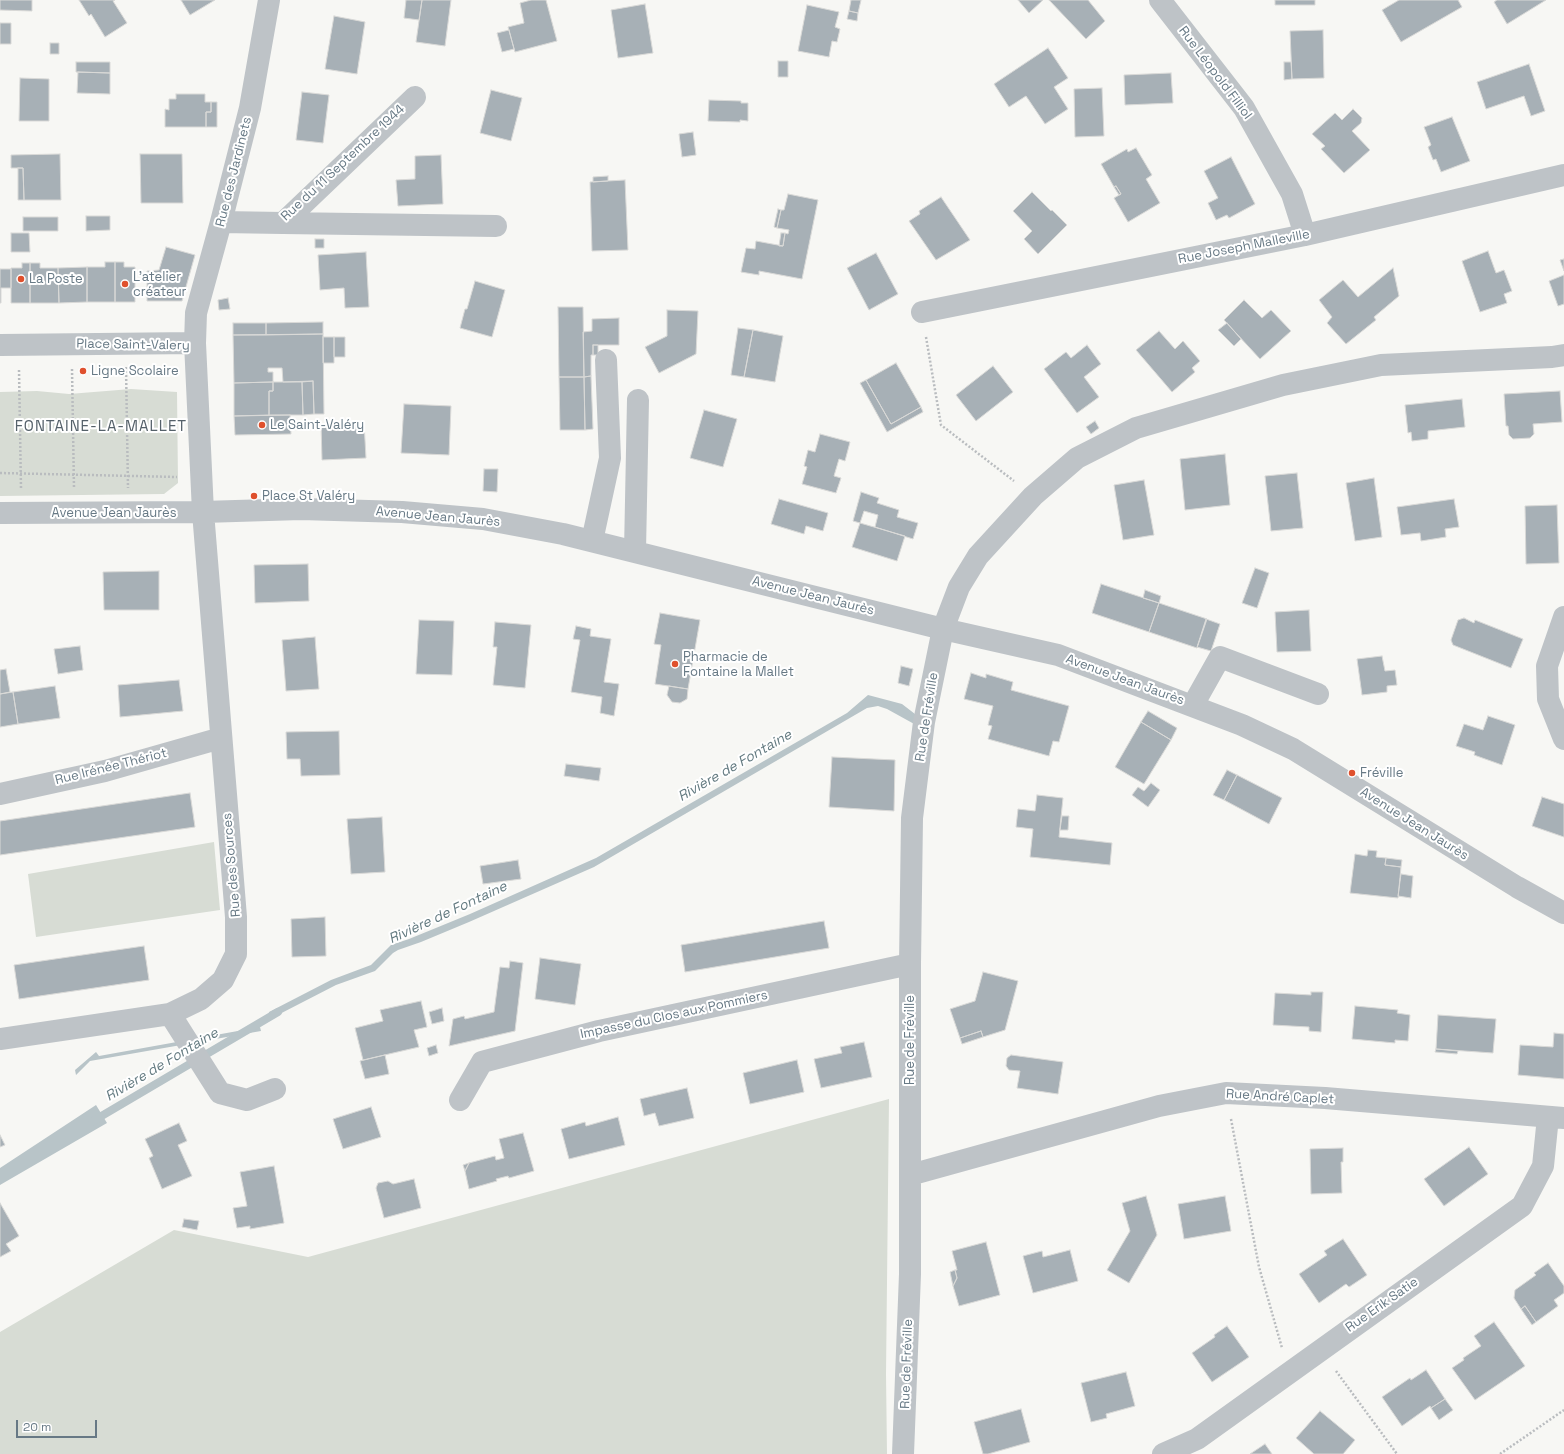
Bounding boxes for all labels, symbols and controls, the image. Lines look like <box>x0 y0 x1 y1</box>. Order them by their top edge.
street label: Rue Léopold Filliol <box>1175 23 1255 123</box>
street label: Rue du 11 Septembre 1944 <box>278 102 408 224</box>
street label: Rue des Jardinets <box>213 115 255 229</box>
street label: Rue Joseph Malleville <box>1177 227 1311 267</box>
place label: L'atelier créateur <box>133 269 186 300</box>
place label: La Poste <box>29 271 83 287</box>
marker: La Poste <box>16 274 26 284</box>
marker: L'atelier créateur <box>120 279 130 289</box>
street label: Place Saint-Valery <box>76 336 190 354</box>
place label: Ligne Scolaire <box>91 363 179 379</box>
marker: Ligne Scolaire <box>78 366 88 376</box>
place label: Le Saint-Valéry <box>270 417 364 433</box>
district label: FONTAINE-LA-MALLET <box>15 418 187 436</box>
marker: Le Saint-Valéry <box>257 420 267 430</box>
place label: Place St Valéry <box>262 488 355 504</box>
marker: Place St Valéry <box>249 491 259 501</box>
street label: Avenue Jean Jaurès <box>375 504 501 530</box>
street label: Avenue Jean Jaurès <box>52 505 176 521</box>
street label: Avenue Jean Jaurès <box>750 573 876 619</box>
place label: Pharmacie de Fontaine la Mallet <box>683 649 794 680</box>
street label: Avenue Jean Jaurès <box>1064 651 1186 709</box>
marker: Pharmacie de Fontaine la Mallet <box>670 659 680 669</box>
street label: Rue de Fréville <box>912 671 942 763</box>
water label: Rivière de Fontaine <box>675 727 795 805</box>
street label: Rue Irénée Thériot <box>54 746 168 788</box>
place label: Fréville <box>1360 765 1403 781</box>
marker: Fréville <box>1347 768 1357 778</box>
street label: Avenue Jean Jaurès <box>1357 784 1471 864</box>
street label: Rue des Sources <box>220 812 244 918</box>
water label: Rivière de Fontaine <box>386 878 510 948</box>
street label: Impasse du Clos aux Pommiers <box>579 988 769 1042</box>
street label: Rue de Fréville <box>902 995 918 1085</box>
water label: Rivière de Fontaine <box>103 1025 221 1105</box>
street label: Rue André Caplet <box>1226 1086 1334 1108</box>
street label: Rue Erik Satie <box>1343 1274 1421 1336</box>
street label: Rue de Fréville <box>898 1319 916 1409</box>
scale bar <box>18 1412 99 1438</box>
text: 20 m <box>23 1419 51 1435</box>

